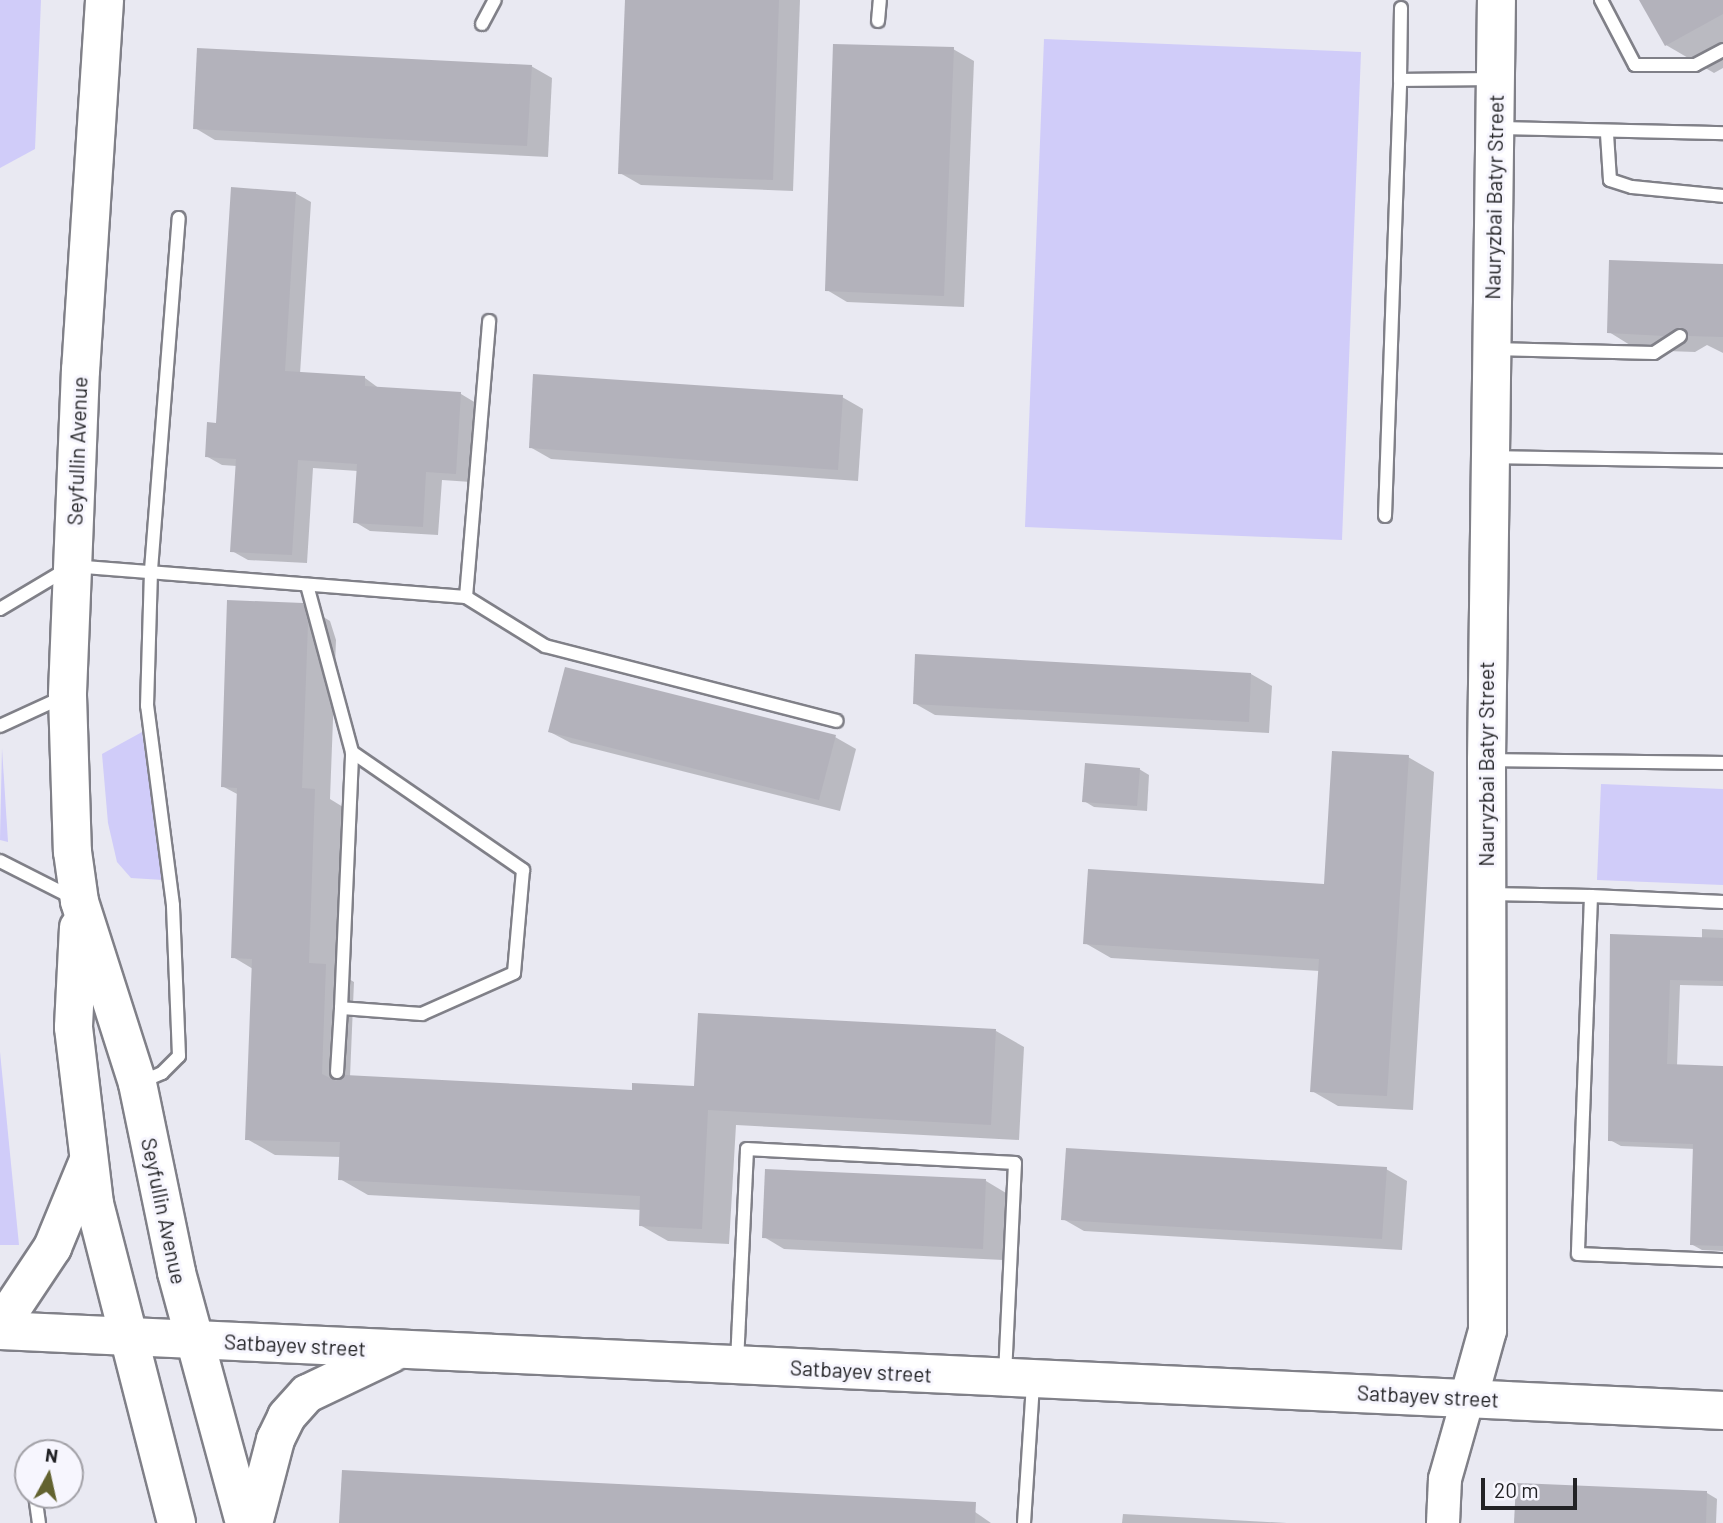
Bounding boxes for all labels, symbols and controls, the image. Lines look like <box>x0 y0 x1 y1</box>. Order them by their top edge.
street label: Nauryzbai Batyr Street <box>1480 94 1508 300</box>
street label: Seyfullin Avenue <box>62 376 92 526</box>
street label: Nauryzbai Batyr Street <box>1473 661 1499 867</box>
street label: Seyfullin Avenue <box>136 1136 192 1286</box>
street label: Satbayev street <box>223 1329 367 1361</box>
street label: Satbayev street <box>789 1355 933 1387</box>
street label: Satbayev street <box>1356 1380 1500 1412</box>
north arrow <box>14 1439 84 1509</box>
text: N <box>44 1442 60 1467</box>
scale bar <box>1485 1464 1581 1508</box>
text: 20 m <box>1494 1477 1539 1502</box>

